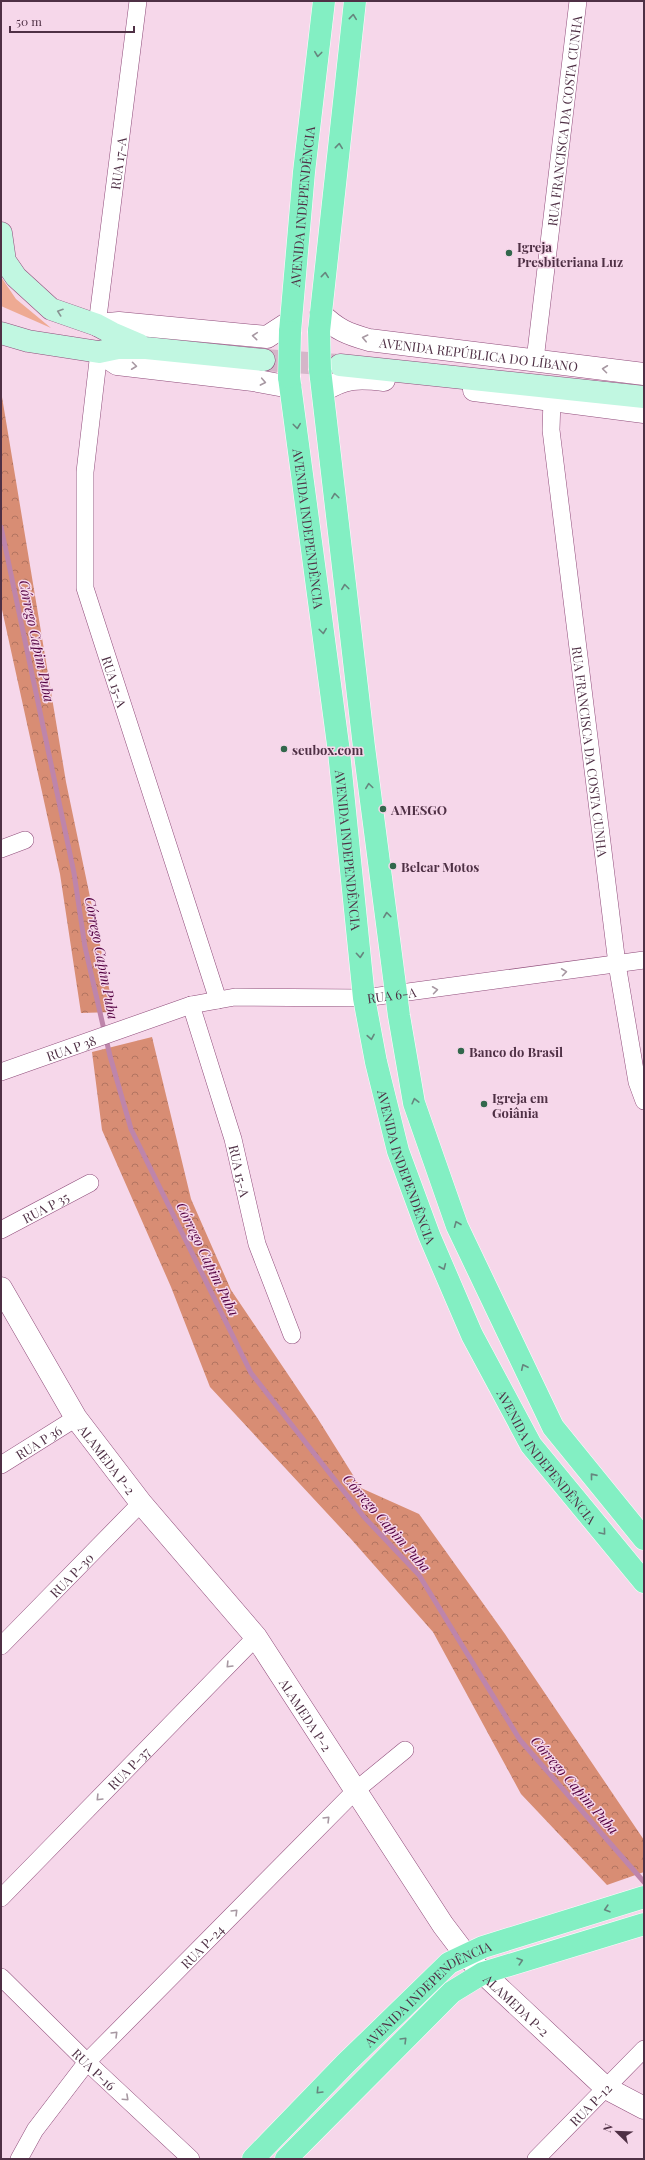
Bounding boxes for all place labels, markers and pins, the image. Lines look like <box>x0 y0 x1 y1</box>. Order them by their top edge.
place label: Igreja Presbiteriana Luz <box>517 238 623 270</box>
marker: Igreja Presbiteriana Luz <box>504 248 514 258</box>
place label: seubox.com <box>292 741 363 758</box>
marker: seubox.com <box>279 744 289 754</box>
place label: AMESGO <box>390 801 447 818</box>
marker: AMESGO <box>378 804 388 814</box>
place label: Belcar Motos <box>401 858 479 875</box>
marker: Belcar Motos <box>388 861 398 871</box>
place label: Banco do Brasil <box>469 1043 563 1060</box>
marker: Banco do Brasil <box>456 1046 466 1056</box>
place label: Igreja em Goiânia <box>492 1089 548 1121</box>
marker: Igreja em Goiânia <box>479 1099 489 1109</box>

